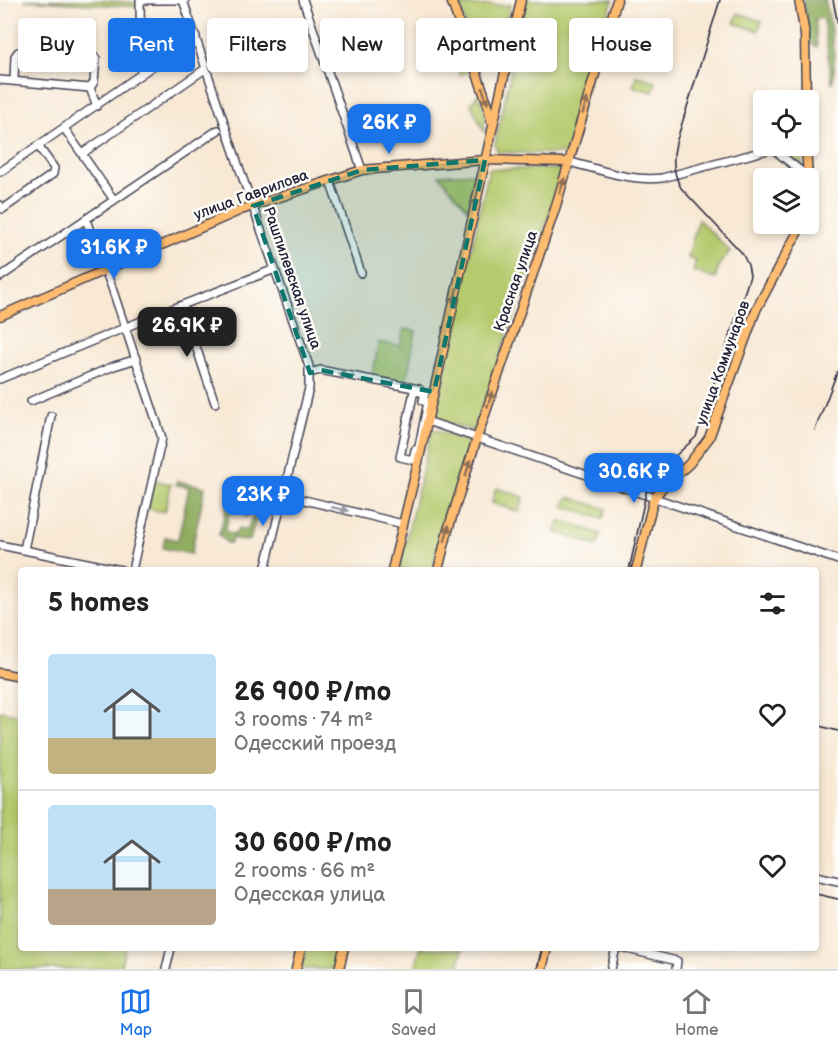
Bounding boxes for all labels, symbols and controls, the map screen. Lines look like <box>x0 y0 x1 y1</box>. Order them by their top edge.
chip: Buy <box>18 18 96 72</box>
chip: Rent <box>108 18 195 72</box>
chip: Filters <box>207 18 308 72</box>
chip: New <box>320 18 404 72</box>
chip: Apartment <box>416 18 557 72</box>
chip: House <box>569 18 673 72</box>
one-way arrow <box>481 87 490 105</box>
map controls <box>753 90 819 234</box>
button: locate <box>753 90 819 156</box>
one-way arrow <box>581 97 590 115</box>
pin: 26K ₽ <box>347 104 431 155</box>
text: 26K ₽ <box>362 111 416 135</box>
street label: улица Гаврилова <box>191 165 311 225</box>
button: layers <box>753 168 819 234</box>
one-way arrow <box>558 177 567 195</box>
one-way arrow <box>471 190 481 209</box>
street label: Рашпилевская улица <box>259 204 325 352</box>
street label: Красная улица <box>490 228 542 334</box>
pin: 31.6K ₽ <box>59 229 169 280</box>
text: 31.6K ₽ <box>80 236 148 260</box>
one-way arrow <box>450 287 459 306</box>
street label: улица Коммунаров <box>692 298 754 428</box>
pin: 26.9K ₽ <box>132 307 242 358</box>
text: 26.9K ₽ <box>152 314 222 338</box>
one-way arrow <box>336 370 355 379</box>
one-way arrow <box>486 390 496 408</box>
pin: 30.6K ₽ <box>579 453 689 504</box>
one-way arrow <box>463 459 473 477</box>
text: 30.6K ₽ <box>598 460 670 484</box>
pin: 23K ₽ <box>221 476 305 527</box>
text: 23K ₽ <box>236 483 290 507</box>
one-way arrow <box>331 504 350 514</box>
one-way arrow <box>443 524 453 542</box>
icon: filters <box>756 587 789 620</box>
text: 5 homes <box>48 588 149 619</box>
text: 26 900 ₽/mo <box>234 677 391 708</box>
icon: home <box>96 678 168 750</box>
icon: heart <box>756 698 789 731</box>
text: 3 rooms · 74 m² <box>234 708 373 732</box>
text: Одесский проезд <box>234 732 396 756</box>
text: 30 600 ₽/mo <box>234 828 392 859</box>
icon: home <box>96 829 168 901</box>
icon: heart <box>756 849 789 882</box>
text: 2 rooms · 66 m² <box>234 859 375 883</box>
text: Одесская улица <box>234 883 385 907</box>
tab: Map <box>119 985 152 1040</box>
tab: Saved <box>391 985 436 1040</box>
tab: Home <box>675 985 719 1040</box>

